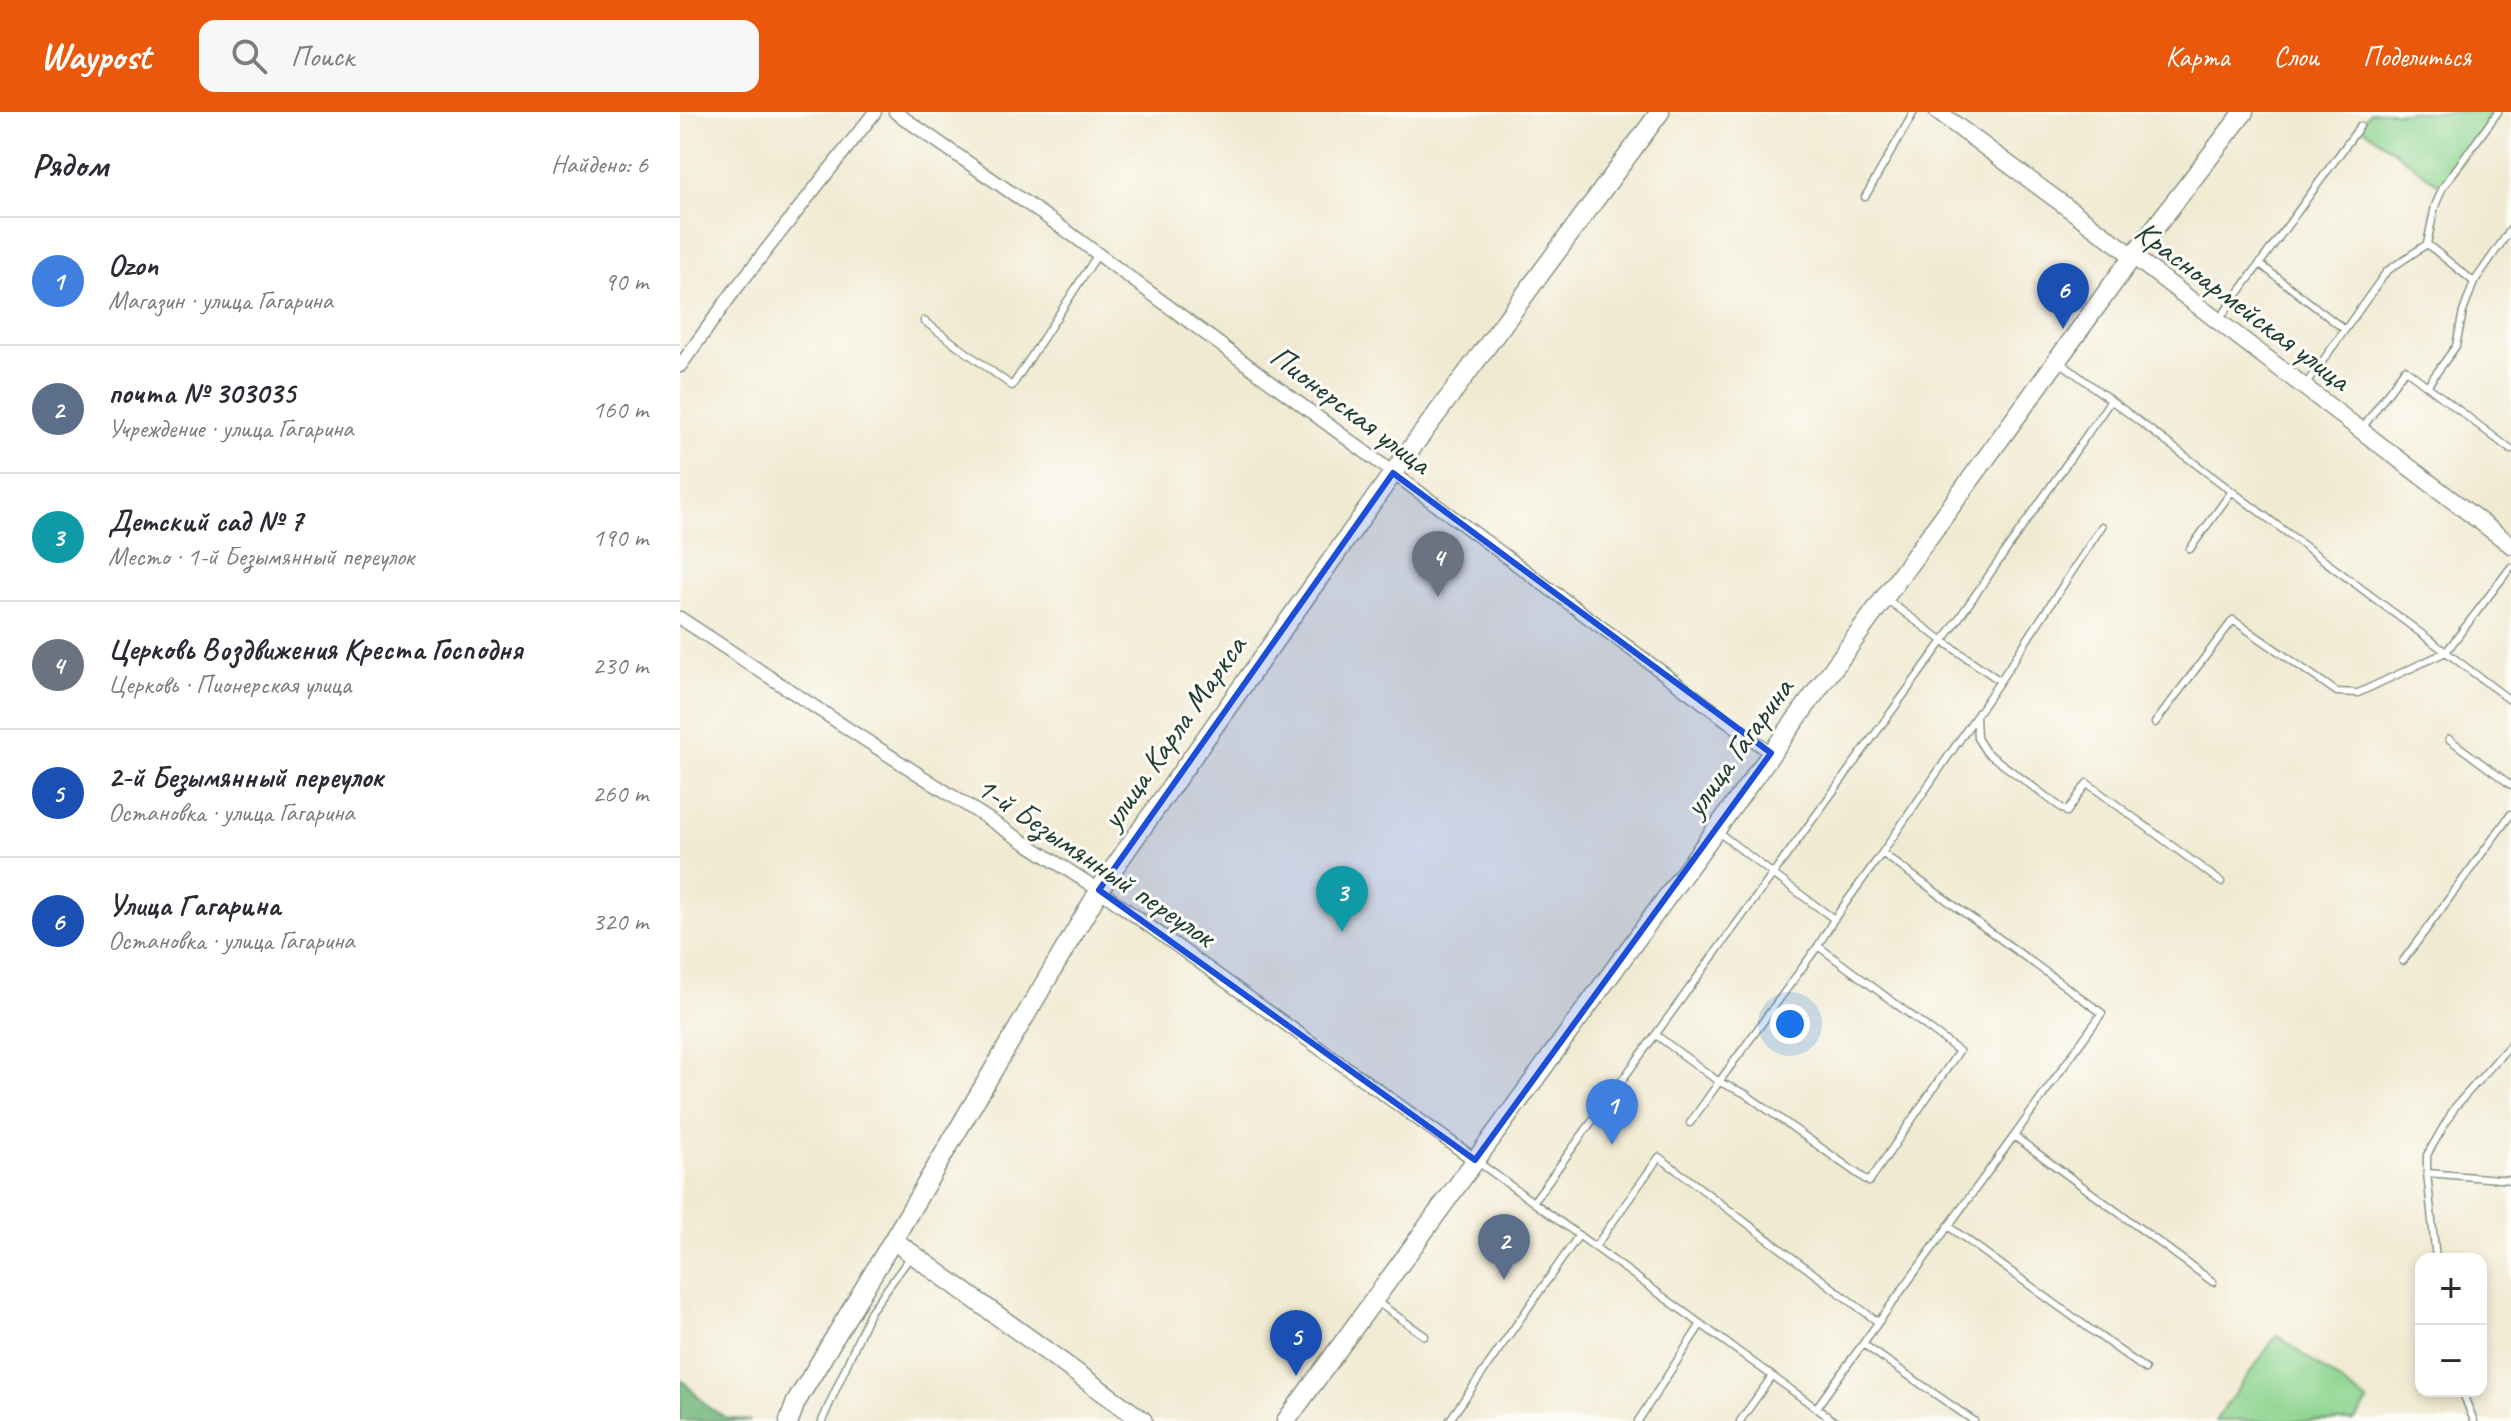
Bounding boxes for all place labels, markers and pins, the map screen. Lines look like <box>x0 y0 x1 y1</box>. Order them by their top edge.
pin: 6 <box>2037 263 2089 329</box>
pin: 4 <box>1412 531 1464 597</box>
pin: 3 <box>1316 866 1368 932</box>
pin: 1 <box>1586 1079 1638 1145</box>
pin: 2 <box>1478 1214 1530 1280</box>
pin: 5 <box>1270 1310 1322 1376</box>

